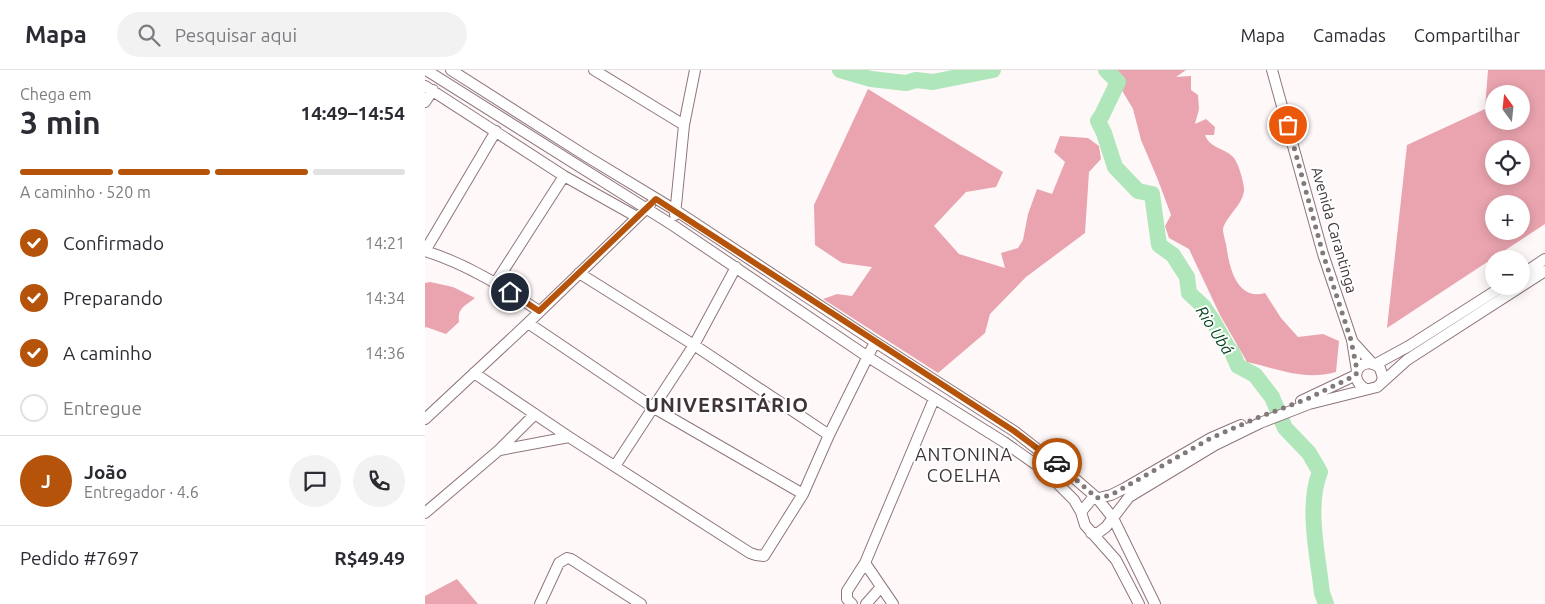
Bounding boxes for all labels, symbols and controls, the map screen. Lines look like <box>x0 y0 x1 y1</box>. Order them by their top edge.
search box <box>117 12 467 57</box>
text: Mapa <box>25 21 87 48</box>
icon: search <box>135 21 163 49</box>
text: Pesquisar aqui <box>175 24 297 46</box>
text: Mapa <box>1240 25 1285 45</box>
text: Camadas <box>1313 25 1386 45</box>
text: Compartilhar <box>1414 25 1520 45</box>
text: Chega em <box>20 85 92 103</box>
north arrow <box>1485 85 1530 130</box>
map controls <box>1485 85 1530 295</box>
text: 14:49–14:54 <box>300 102 405 124</box>
text: 3 min <box>20 104 101 140</box>
pin <box>1267 104 1309 146</box>
icon: bag <box>1274 111 1302 139</box>
button: locate <box>1485 140 1530 185</box>
street label: Avenida Carantinga <box>1308 165 1361 295</box>
text: A caminho · 520 m <box>20 183 151 201</box>
button: + <box>1485 195 1530 240</box>
icon: check <box>20 229 48 257</box>
text: Confirmado <box>63 232 164 254</box>
text: 14:21 <box>365 234 405 252</box>
button: − <box>1485 250 1530 295</box>
pin <box>489 271 531 313</box>
icon: home <box>496 278 524 306</box>
icon: check <box>20 284 48 312</box>
text: Preparando <box>63 287 163 309</box>
text: 14:34 <box>365 289 405 307</box>
water label: Rio Ubá <box>1193 302 1237 358</box>
icon: check <box>20 339 48 367</box>
text: A caminho <box>63 342 152 364</box>
text: 14:36 <box>365 344 405 362</box>
district label: UNIVERSITÁRIO <box>645 392 809 416</box>
text: Entregue <box>63 397 142 419</box>
courier <box>1032 438 1082 488</box>
district label: ANTONINA COELHA <box>915 444 1013 485</box>
icon: car <box>1043 449 1071 477</box>
button: chat <box>289 455 341 507</box>
button: phone <box>353 455 405 507</box>
text: João <box>84 461 127 483</box>
text: J <box>41 470 51 492</box>
text: Entregador · 4.6 <box>84 483 199 501</box>
text: Pedido #7697 <box>20 547 139 569</box>
text: R$49.49 <box>334 547 405 569</box>

